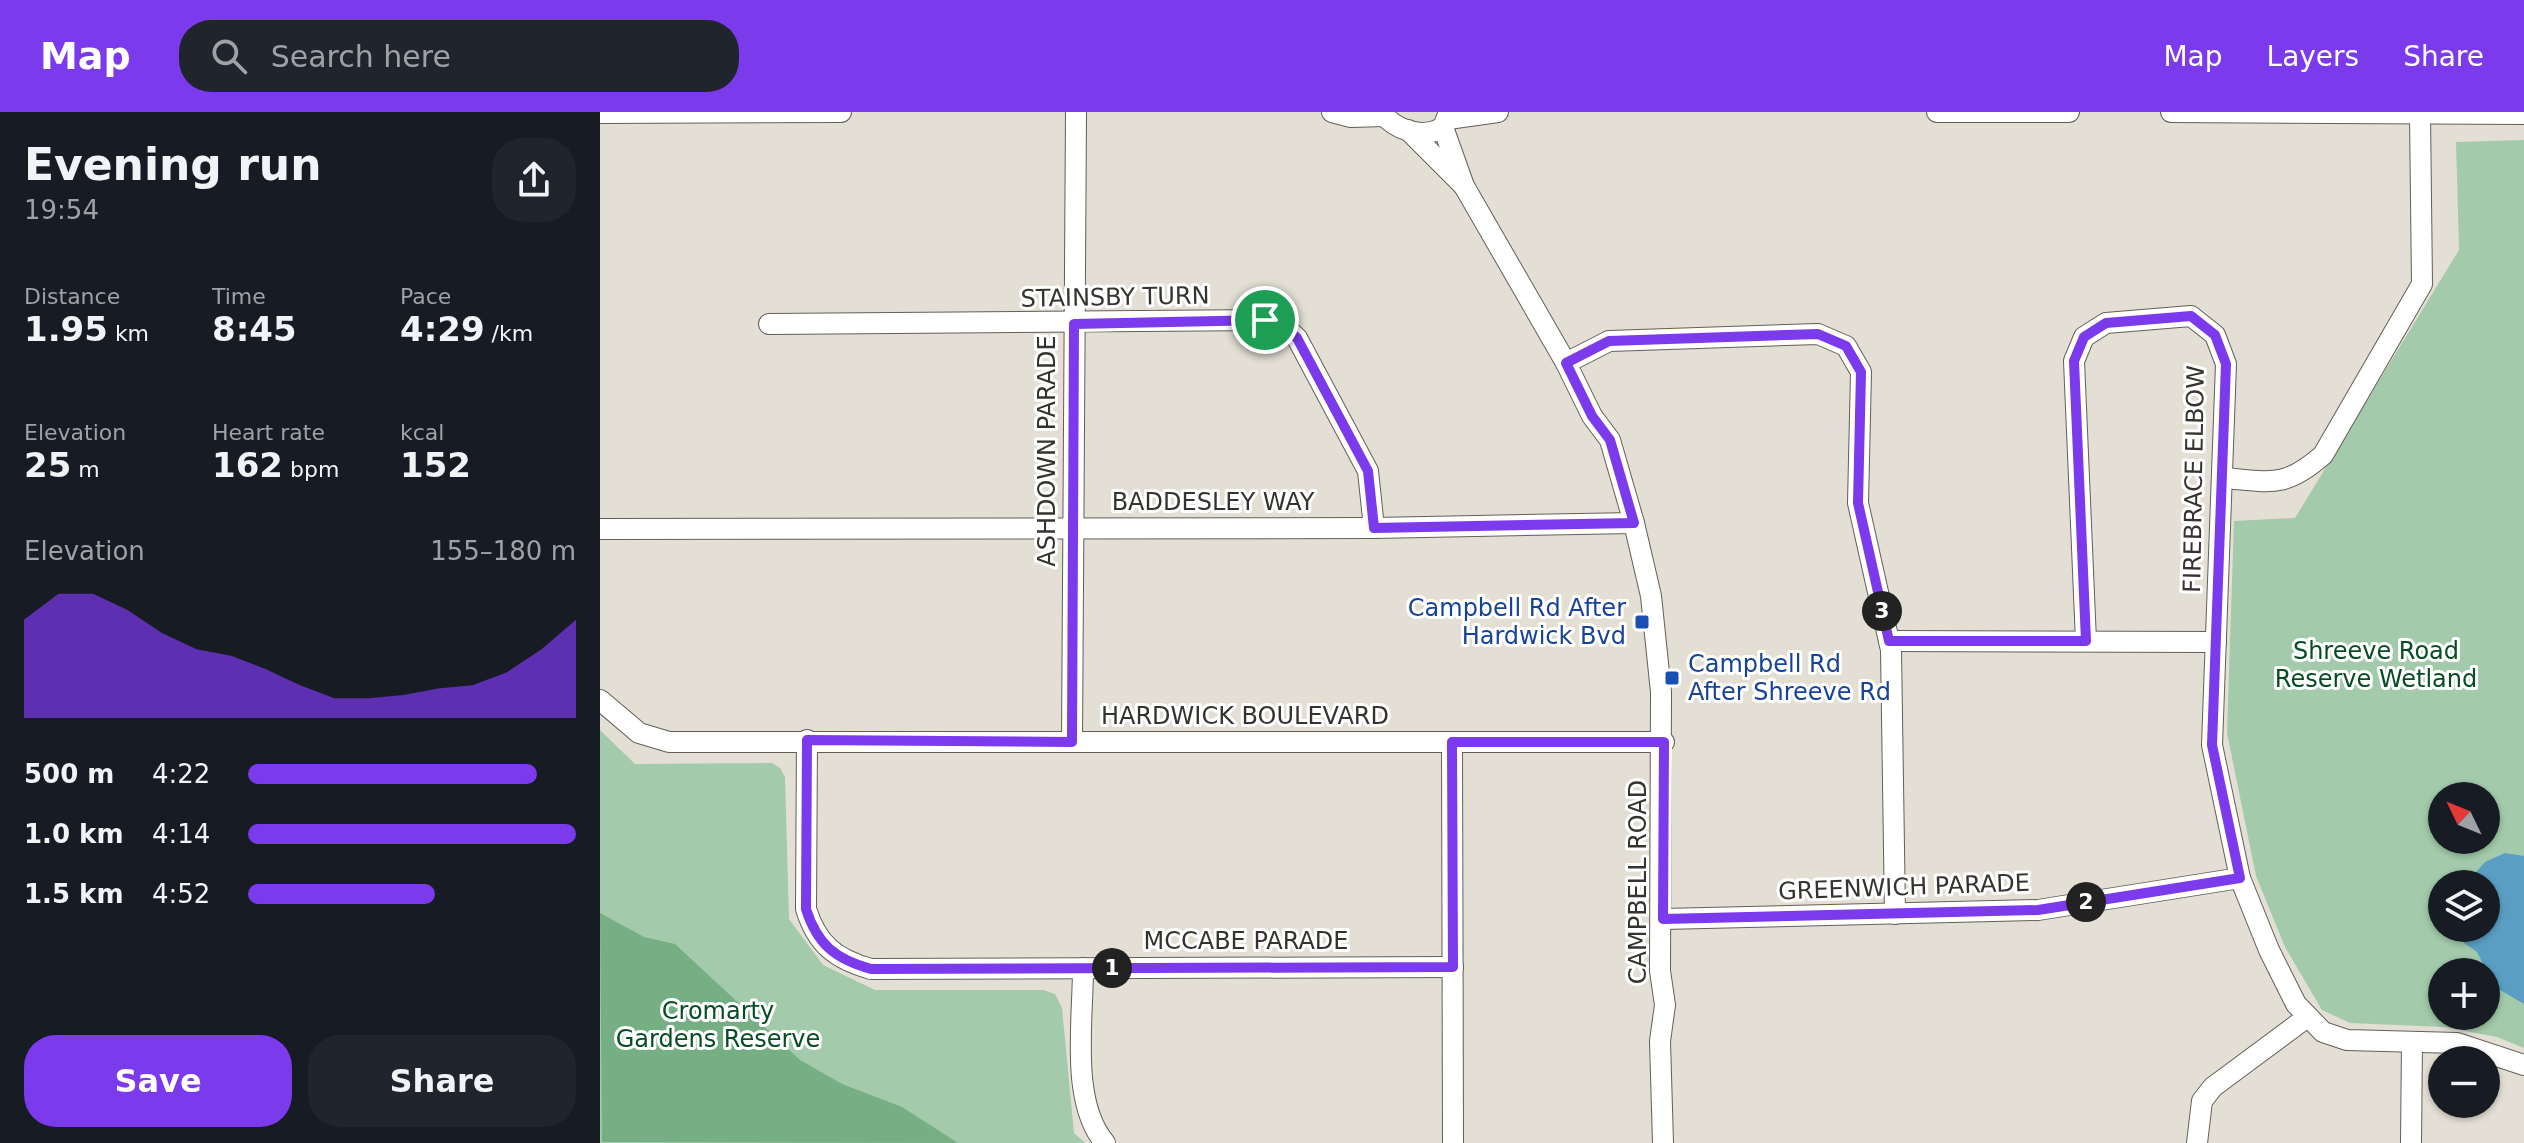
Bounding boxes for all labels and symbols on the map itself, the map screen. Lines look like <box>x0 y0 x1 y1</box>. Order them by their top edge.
street label: STAINSBY TURN <box>1020 281 1210 313</box>
pin <box>1231 286 1299 354</box>
street label: ASHDOWN PARADE <box>1033 335 1061 567</box>
street label: FIREBRACE ELBOW <box>2178 365 2210 593</box>
street label: BADDESLEY WAY <box>1112 488 1315 516</box>
pin: 3 <box>1862 591 1902 631</box>
place label: Campbell Rd After Hardwick Bvd <box>1408 594 1626 650</box>
marker: Campbell Rd After Hardwick Bvd <box>1633 613 1651 631</box>
park label: Shreeve Road Reserve Wetland <box>2275 637 2477 693</box>
place label: Campbell Rd After Shreeve Rd <box>1688 650 1891 706</box>
marker: Campbell Rd After Shreeve Rd <box>1663 669 1681 687</box>
street label: HARDWICK BOULEVARD <box>1101 702 1389 730</box>
street label: CAMPBELL ROAD <box>1624 780 1652 984</box>
north arrow <box>2428 782 2500 854</box>
street label: GREENWICH PARADE <box>1778 869 2030 905</box>
pin: 2 <box>2066 882 2106 922</box>
street label: MCCABE PARADE <box>1143 927 1349 955</box>
pin: 1 <box>1092 948 1132 988</box>
park label: Cromarty Gardens Reserve <box>616 997 820 1053</box>

